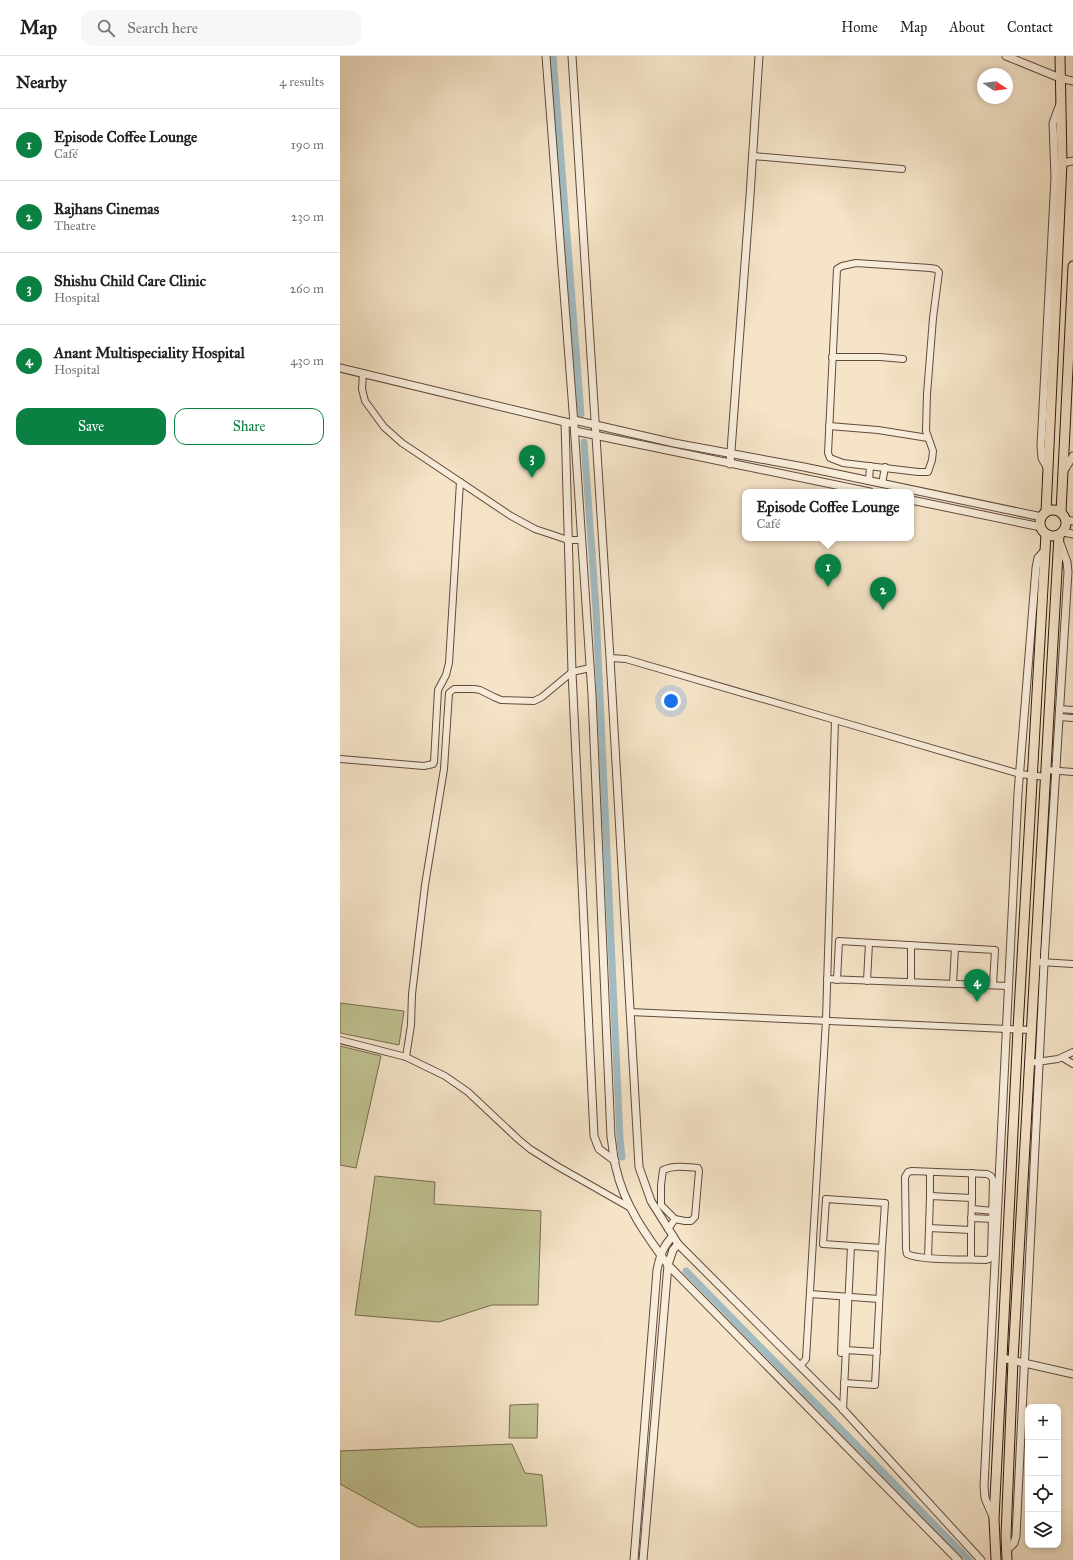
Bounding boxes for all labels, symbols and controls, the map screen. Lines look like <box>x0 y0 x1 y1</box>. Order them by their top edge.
search box <box>81 10 361 46</box>
text: Map <box>20 16 57 39</box>
icon: search <box>95 17 117 39</box>
text: Search here <box>127 19 198 37</box>
text: Home <box>841 19 878 36</box>
text: Map <box>900 19 927 36</box>
text: About <box>949 19 985 36</box>
text: Contact <box>1007 19 1053 36</box>
north arrow <box>977 68 1013 104</box>
text: Nearby <box>16 72 67 93</box>
text: 4 results <box>279 74 324 90</box>
text: Episode Coffee Lounge <box>54 128 197 146</box>
text: 1 <box>26 137 32 153</box>
text: 190 m <box>291 137 324 153</box>
text: Café <box>54 146 78 162</box>
text: Rajhans Cinemas <box>54 200 159 218</box>
text: 2 <box>26 209 32 225</box>
text: 230 m <box>291 209 324 225</box>
text: Theatre <box>54 218 96 234</box>
text: Shishu Child Care Clinic <box>54 272 206 290</box>
text: 3 <box>26 281 32 297</box>
text: 260 m <box>290 281 324 297</box>
text: Hospital <box>54 290 100 306</box>
text: Anant Multispeciality Hospital <box>54 344 245 362</box>
text: 4 <box>25 353 33 369</box>
text: 430 m <box>290 353 324 369</box>
text: Hospital <box>54 362 100 378</box>
button: Save <box>16 408 166 445</box>
button: Share <box>174 408 324 445</box>
pin: 3 <box>519 445 545 478</box>
popup <box>742 489 914 541</box>
text: Episode Coffee Lounge <box>756 498 900 516</box>
text: Café <box>756 516 780 532</box>
pin: 1 <box>815 554 841 587</box>
pin: 2 <box>870 577 896 610</box>
your location <box>661 691 681 711</box>
pin: 4 <box>964 969 990 1002</box>
map controls <box>1025 1404 1061 1548</box>
button: + <box>1025 1404 1061 1440</box>
button: − <box>1025 1440 1061 1476</box>
button: locate <box>1025 1476 1061 1512</box>
button: layers <box>1025 1512 1061 1548</box>

